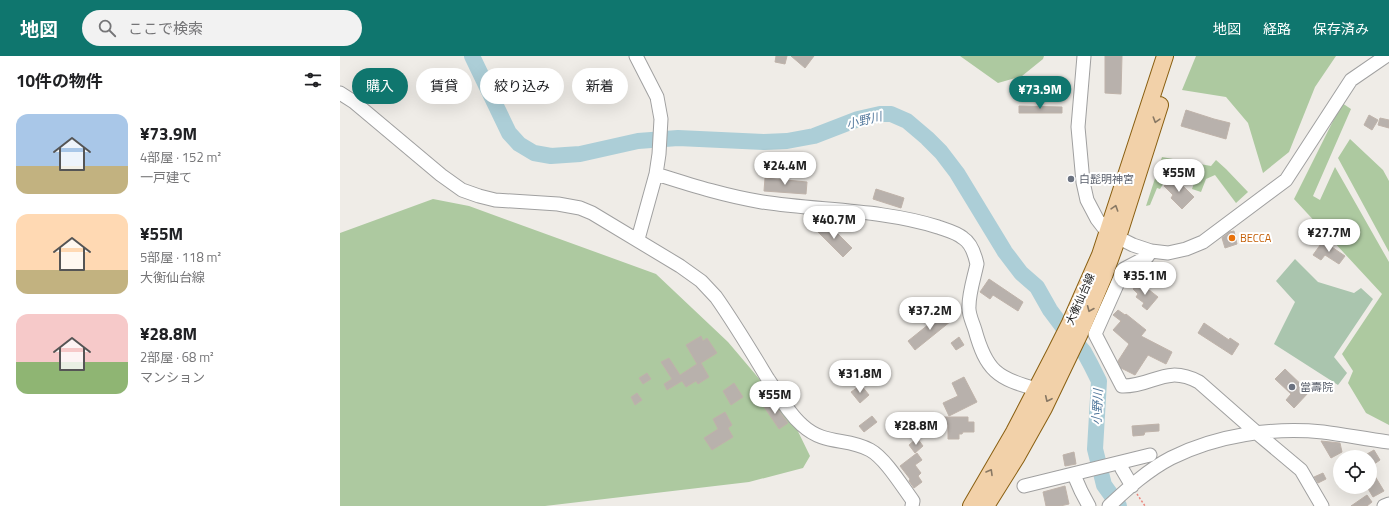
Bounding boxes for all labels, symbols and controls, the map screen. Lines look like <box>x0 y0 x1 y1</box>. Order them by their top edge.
search box <box>82 10 362 46</box>
text: 地図 <box>20 14 58 43</box>
icon: search <box>96 17 118 39</box>
text: ここで検索 <box>128 17 203 40</box>
text: 地図 <box>1213 18 1241 39</box>
text: 経路 <box>1263 18 1291 39</box>
text: 保存済み <box>1313 18 1369 39</box>
text: 10件の物件 <box>16 68 103 94</box>
chip: 購入 <box>352 68 408 104</box>
chip: 賃貸 <box>416 68 472 104</box>
chip: 絞り込み <box>480 68 564 104</box>
chip: 新着 <box>572 68 628 104</box>
icon: filters <box>302 69 324 91</box>
pin: ¥73.9M <box>1007 76 1073 110</box>
text: ¥73.9M <box>1018 79 1062 99</box>
water label: 小野川 <box>844 106 886 134</box>
one-way arrow <box>1152 116 1160 123</box>
text: ¥73.9M <box>140 121 197 147</box>
icon: home <box>48 130 96 178</box>
text: 4部屋 · 152 m² <box>140 147 221 167</box>
pin: ¥24.4M <box>752 152 818 186</box>
text: ¥24.4M <box>763 155 807 175</box>
pin: ¥55M <box>1155 159 1203 193</box>
text: ¥55M <box>1163 162 1196 182</box>
text: 一戸建て <box>140 167 192 187</box>
place label: 白髭明神宮 <box>1079 171 1134 187</box>
marker: 白髭明神宮 <box>1066 174 1076 184</box>
one-way arrow <box>1110 205 1118 212</box>
pin: ¥40.7M <box>801 206 867 240</box>
text: ¥40.7M <box>812 209 856 229</box>
pin: ¥27.7M <box>1296 219 1362 253</box>
text: ¥55M <box>140 221 183 247</box>
text: ¥27.7M <box>1307 222 1351 242</box>
icon: home <box>48 230 96 278</box>
place label: BECCA <box>1240 230 1272 246</box>
marker: BECCA <box>1227 233 1237 243</box>
text: 5部屋 · 118 m² <box>140 247 221 267</box>
pin: ¥35.1M <box>1112 262 1178 296</box>
text: ¥35.1M <box>1123 265 1167 285</box>
text: 大衡仙台線 <box>140 267 205 287</box>
street label: 大衡仙台線 <box>1062 271 1098 327</box>
pin: ¥37.2M <box>897 297 963 331</box>
text: ¥37.2M <box>908 300 952 320</box>
one-way arrow <box>1087 304 1095 312</box>
text: ¥28.8M <box>140 321 197 347</box>
icon: home <box>48 330 96 378</box>
text: 2部屋 · 68 m² <box>140 347 214 367</box>
pin: ¥31.8M <box>827 360 893 394</box>
text: ¥31.8M <box>838 363 882 383</box>
text: マンション <box>140 367 205 387</box>
place label: 當壽院 <box>1300 379 1333 395</box>
pin: ¥55M <box>751 381 799 415</box>
marker: 當壽院 <box>1287 382 1297 392</box>
text: ¥55M <box>759 384 792 404</box>
water label: 小野川 <box>1087 387 1108 425</box>
one-way arrow <box>1045 395 1053 402</box>
pin: ¥28.8M <box>883 412 949 446</box>
text: ¥28.8M <box>894 415 938 435</box>
map controls <box>1333 450 1377 494</box>
button: locate <box>1333 450 1377 494</box>
one-way arrow <box>986 469 993 476</box>

